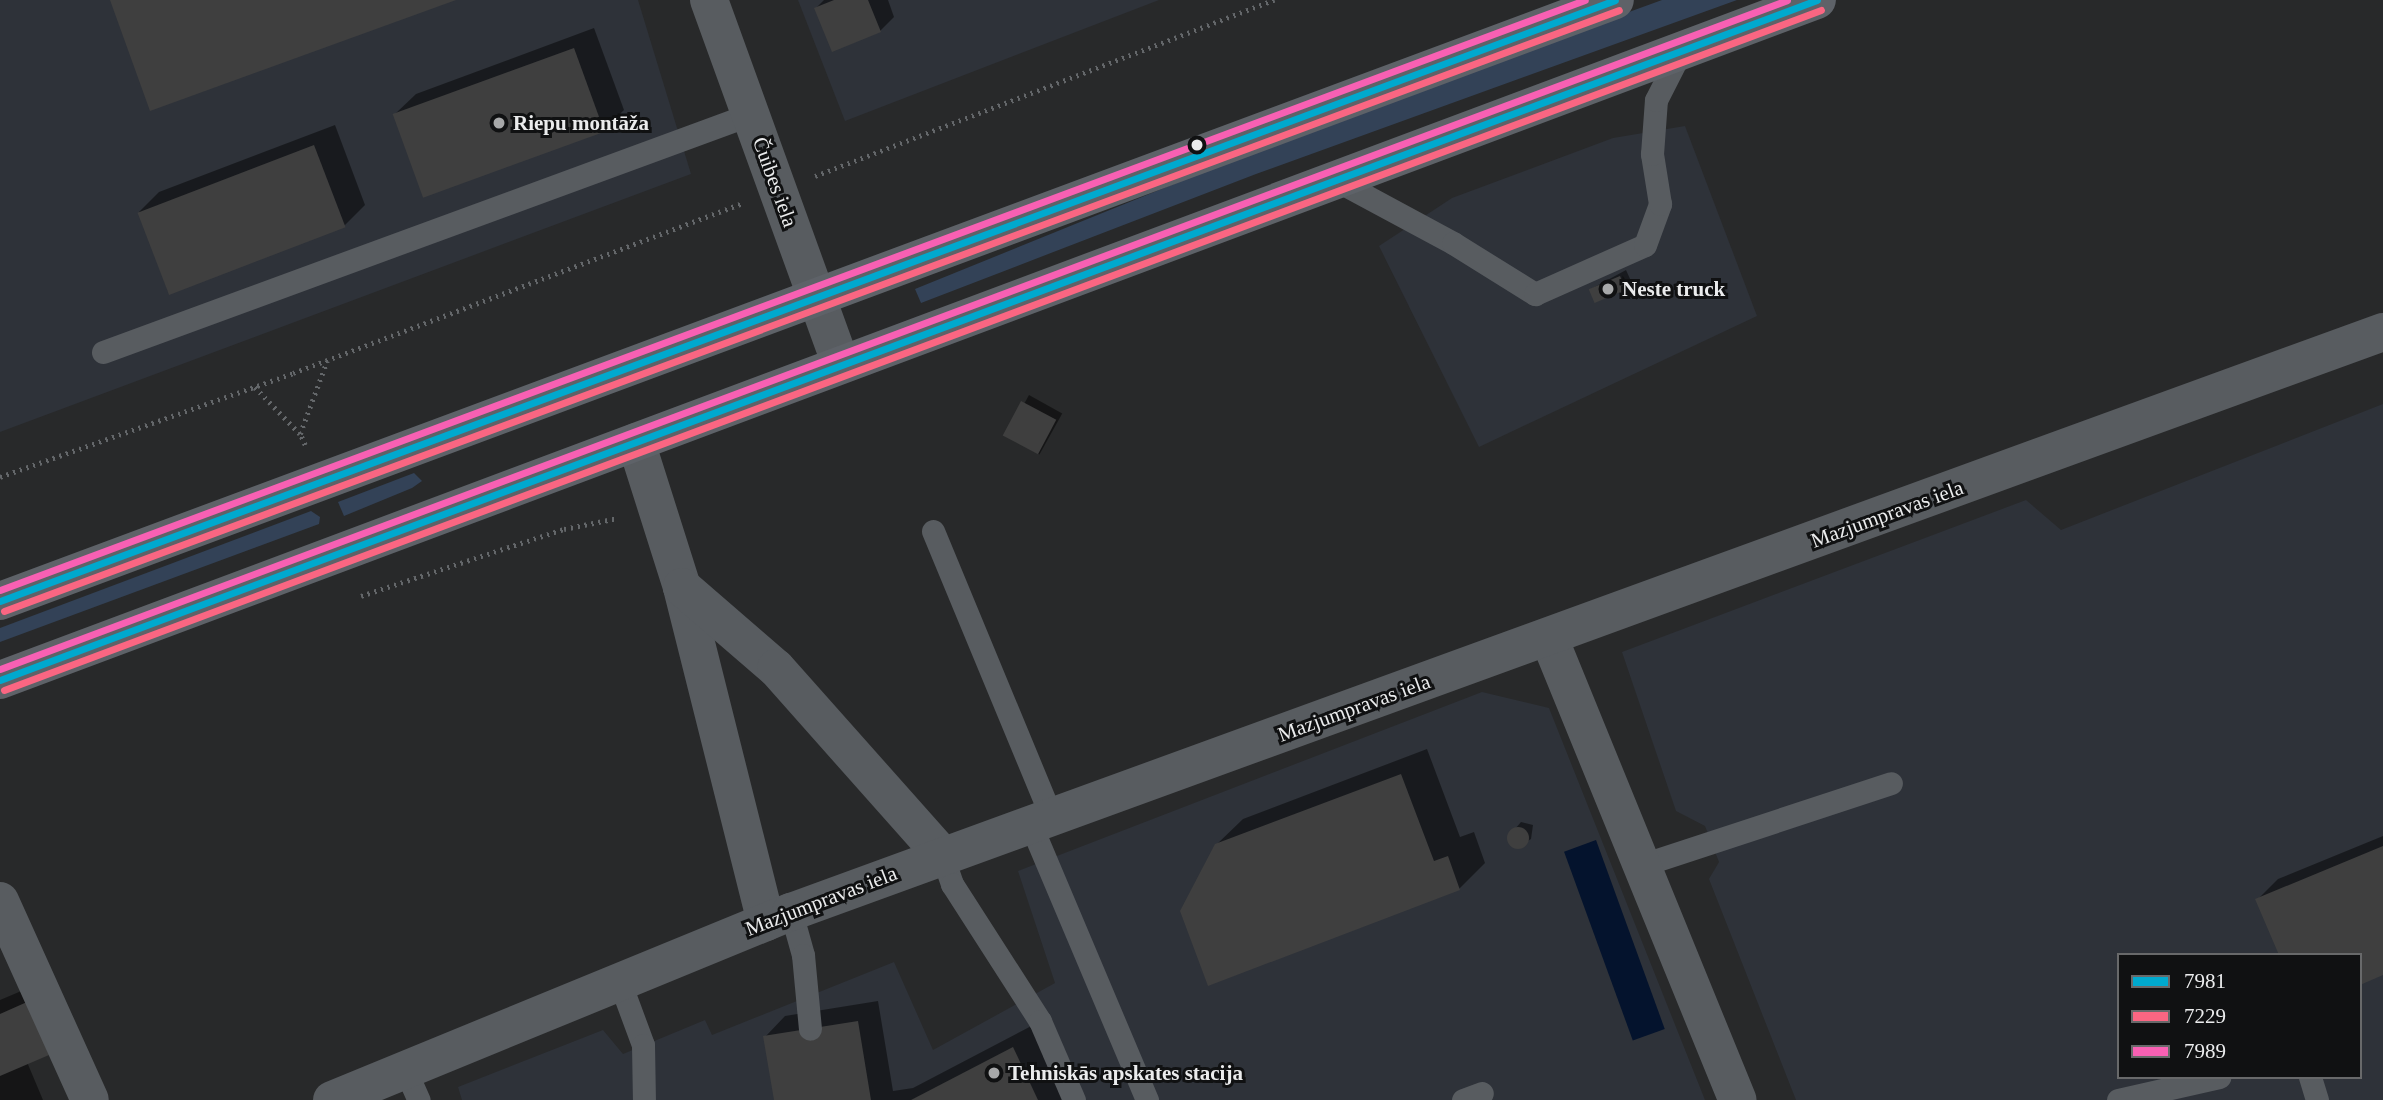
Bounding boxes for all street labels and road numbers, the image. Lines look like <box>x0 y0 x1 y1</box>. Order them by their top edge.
street label: Čuibes iela <box>747 134 803 230</box>
street label: Mazjumpravas iela <box>1807 475 1967 553</box>
street label: Mazjumpravas iela <box>1274 669 1434 747</box>
street label: Mazjumpravas iela <box>742 861 900 941</box>

